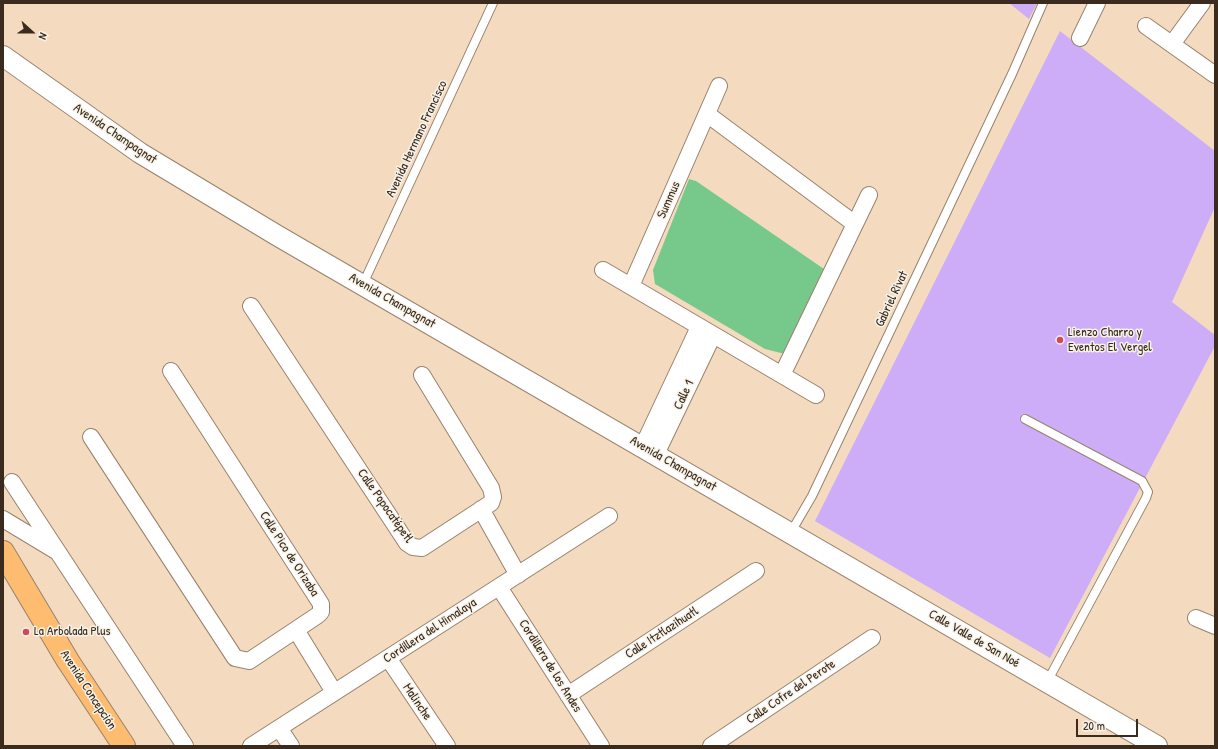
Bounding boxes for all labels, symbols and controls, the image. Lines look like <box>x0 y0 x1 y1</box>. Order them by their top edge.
north arrow <box>12 12 52 52</box>
text: N <box>36 31 51 42</box>
street label: Avenida Hermano Francisco <box>383 78 451 200</box>
street label: Avenida Champagnat <box>70 100 160 168</box>
street label: Summus <box>654 179 684 221</box>
street label: Gabriel Rivat <box>872 269 912 329</box>
street label: Avenida Champagnat <box>346 270 438 332</box>
place label: Lienzo Charro y Eventos El Vergel <box>1068 325 1152 356</box>
marker: Lienzo Charro y Eventos El Vergel <box>1055 335 1065 345</box>
street label: Calle 1 <box>670 378 698 412</box>
street label: Avenida Champagnat <box>627 433 719 495</box>
street label: Calle Popocatépetl <box>354 466 416 546</box>
street label: Calle Pico de Orizaba <box>256 509 322 599</box>
street label: Cordillera del Himalaya <box>380 595 480 667</box>
street label: Calle Itztlazihuatl <box>622 604 702 662</box>
street label: Calle Valle de San Noé <box>926 607 1022 671</box>
street label: Cordillera de los Andes <box>515 617 585 715</box>
place label: La Arbolada Plus <box>34 624 110 640</box>
marker: La Arbolada Plus <box>21 627 31 637</box>
street label: Avenida Concepción <box>56 647 120 733</box>
street label: Calle Cofre del Perote <box>743 656 839 728</box>
street label: Malinche <box>399 681 435 723</box>
scale bar <box>1078 711 1140 737</box>
text: 20 m <box>1083 717 1105 734</box>

